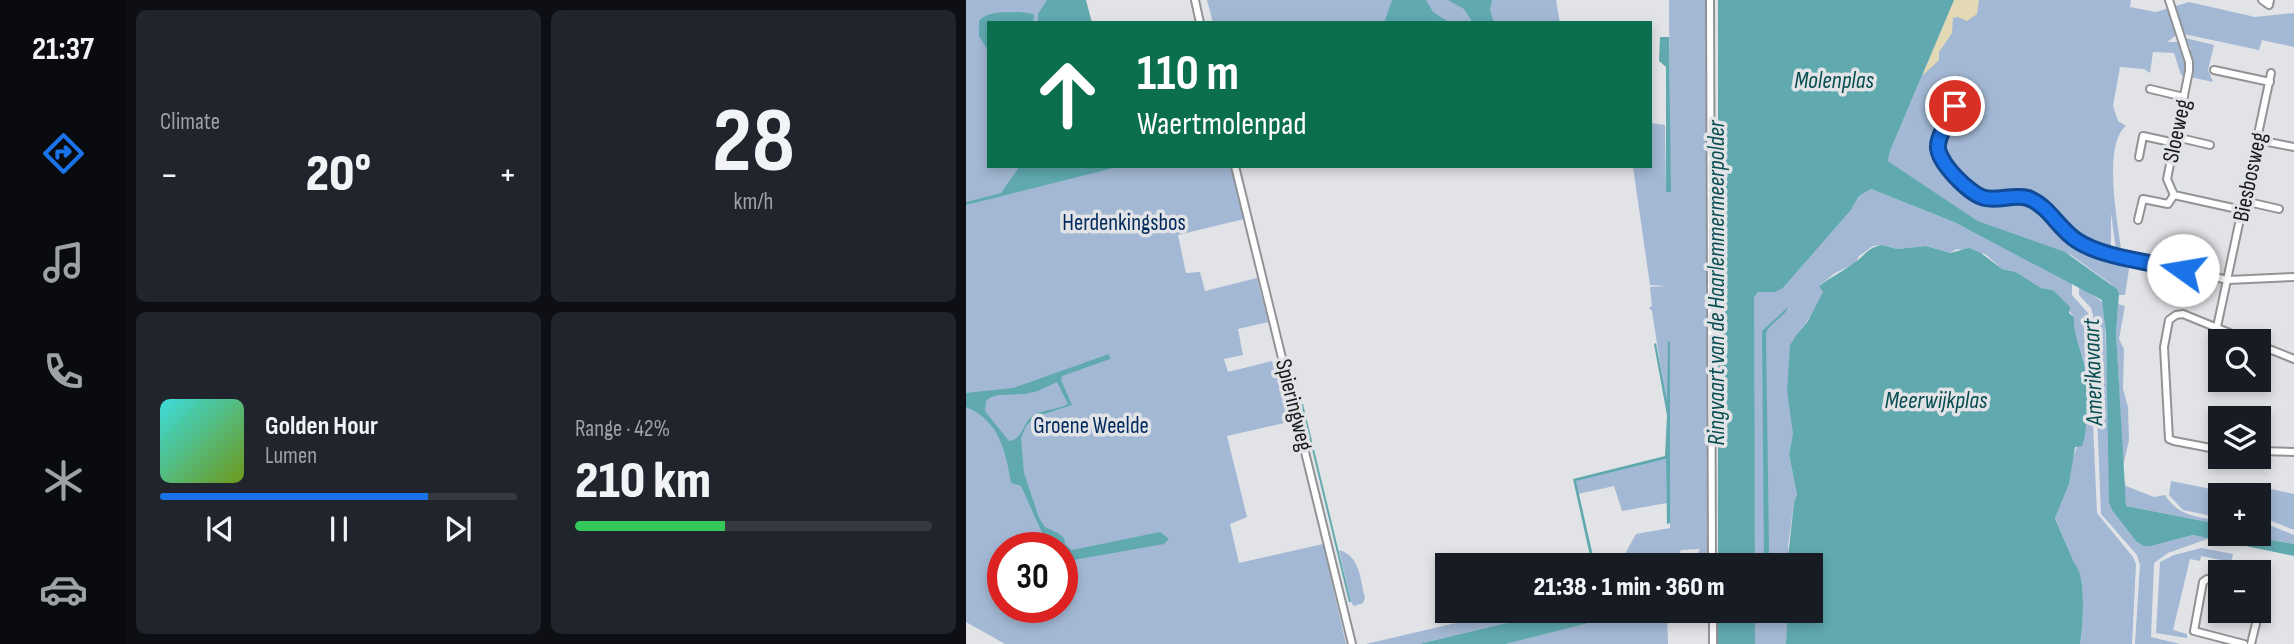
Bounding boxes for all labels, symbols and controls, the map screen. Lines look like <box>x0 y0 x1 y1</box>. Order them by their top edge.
text: 21:37 <box>32 30 94 69</box>
text: 110 m <box>1137 45 1239 104</box>
icon: ahead <box>1022 49 1113 140</box>
water label: Molenplas <box>1794 66 1874 95</box>
pin <box>1925 76 1985 136</box>
icon: arrive <box>1936 87 1974 125</box>
text: 28 <box>712 88 795 197</box>
street label: Sloeweg <box>2157 97 2197 165</box>
text: Waertmolenpad <box>1137 105 1307 144</box>
text: Climate <box>160 108 220 136</box>
water label: Ringvaart van de Haarlemmermeerpolder <box>1702 119 1731 446</box>
icon: directions <box>39 129 88 178</box>
street label: Biesbosweg <box>2227 130 2273 224</box>
text: 20° <box>306 143 371 206</box>
text: − <box>160 153 179 198</box>
text: + <box>498 153 517 198</box>
text: km/h <box>734 188 773 216</box>
park label: Herdenkingsbos <box>1062 209 1186 237</box>
position arrow <box>2146 233 2220 307</box>
icon: music <box>39 238 88 287</box>
water label: Amerikavaart <box>2077 317 2109 427</box>
map controls <box>2208 329 2271 623</box>
button: search <box>2208 329 2271 392</box>
icon: phone <box>39 347 88 396</box>
street label: Spieringweg <box>1269 356 1319 454</box>
water label: Meerwijkplas <box>1885 386 1988 415</box>
button: layers <box>2208 406 2271 469</box>
text: Golden Hour <box>265 411 378 442</box>
park label: Groene Weelde <box>1033 412 1149 440</box>
text: Range · 42% <box>575 415 670 443</box>
text: Lumen <box>265 442 317 470</box>
text: 210 km <box>575 450 711 513</box>
icon: climate <box>39 456 88 505</box>
button: + <box>2208 483 2271 546</box>
icon: previous <box>201 510 239 548</box>
icon: pause <box>320 510 358 548</box>
icon: next <box>439 510 477 548</box>
speed limit sign: 30 <box>987 532 1078 623</box>
button: − <box>2208 560 2271 623</box>
icon: car <box>39 565 88 614</box>
text: 21:38 · 1 min · 360 m <box>1534 572 1724 603</box>

